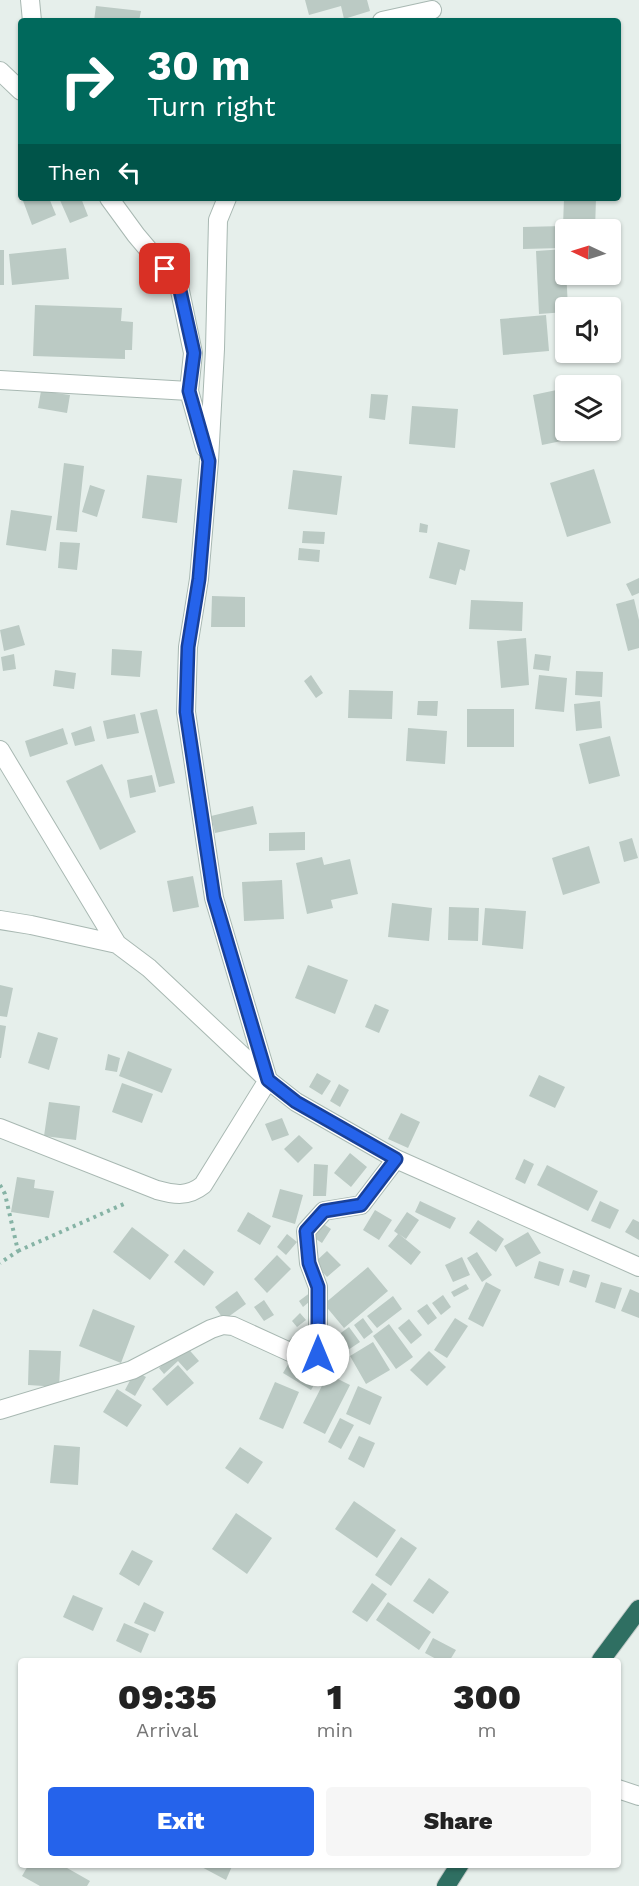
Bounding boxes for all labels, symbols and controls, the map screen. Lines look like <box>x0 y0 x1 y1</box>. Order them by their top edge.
text: 30 m <box>147 41 251 90</box>
icon: right <box>48 42 126 120</box>
text: Turn right <box>147 91 276 123</box>
icon: left <box>113 156 146 189</box>
text: Then <box>48 160 101 185</box>
north arrow <box>555 219 621 285</box>
map controls <box>555 219 621 441</box>
pin <box>139 243 190 294</box>
icon: arrive <box>148 252 181 285</box>
button: sound <box>555 297 621 363</box>
button: layers <box>555 375 621 441</box>
position arrow <box>286 1323 350 1387</box>
text: 09:35 <box>118 1676 217 1718</box>
text: 1 <box>327 1676 343 1718</box>
text: 300 <box>453 1676 521 1718</box>
text: Arrival <box>136 1718 198 1742</box>
text: min <box>316 1718 353 1742</box>
text: m <box>478 1718 497 1742</box>
button: Exit <box>48 1787 314 1856</box>
button: Share <box>326 1787 591 1856</box>

